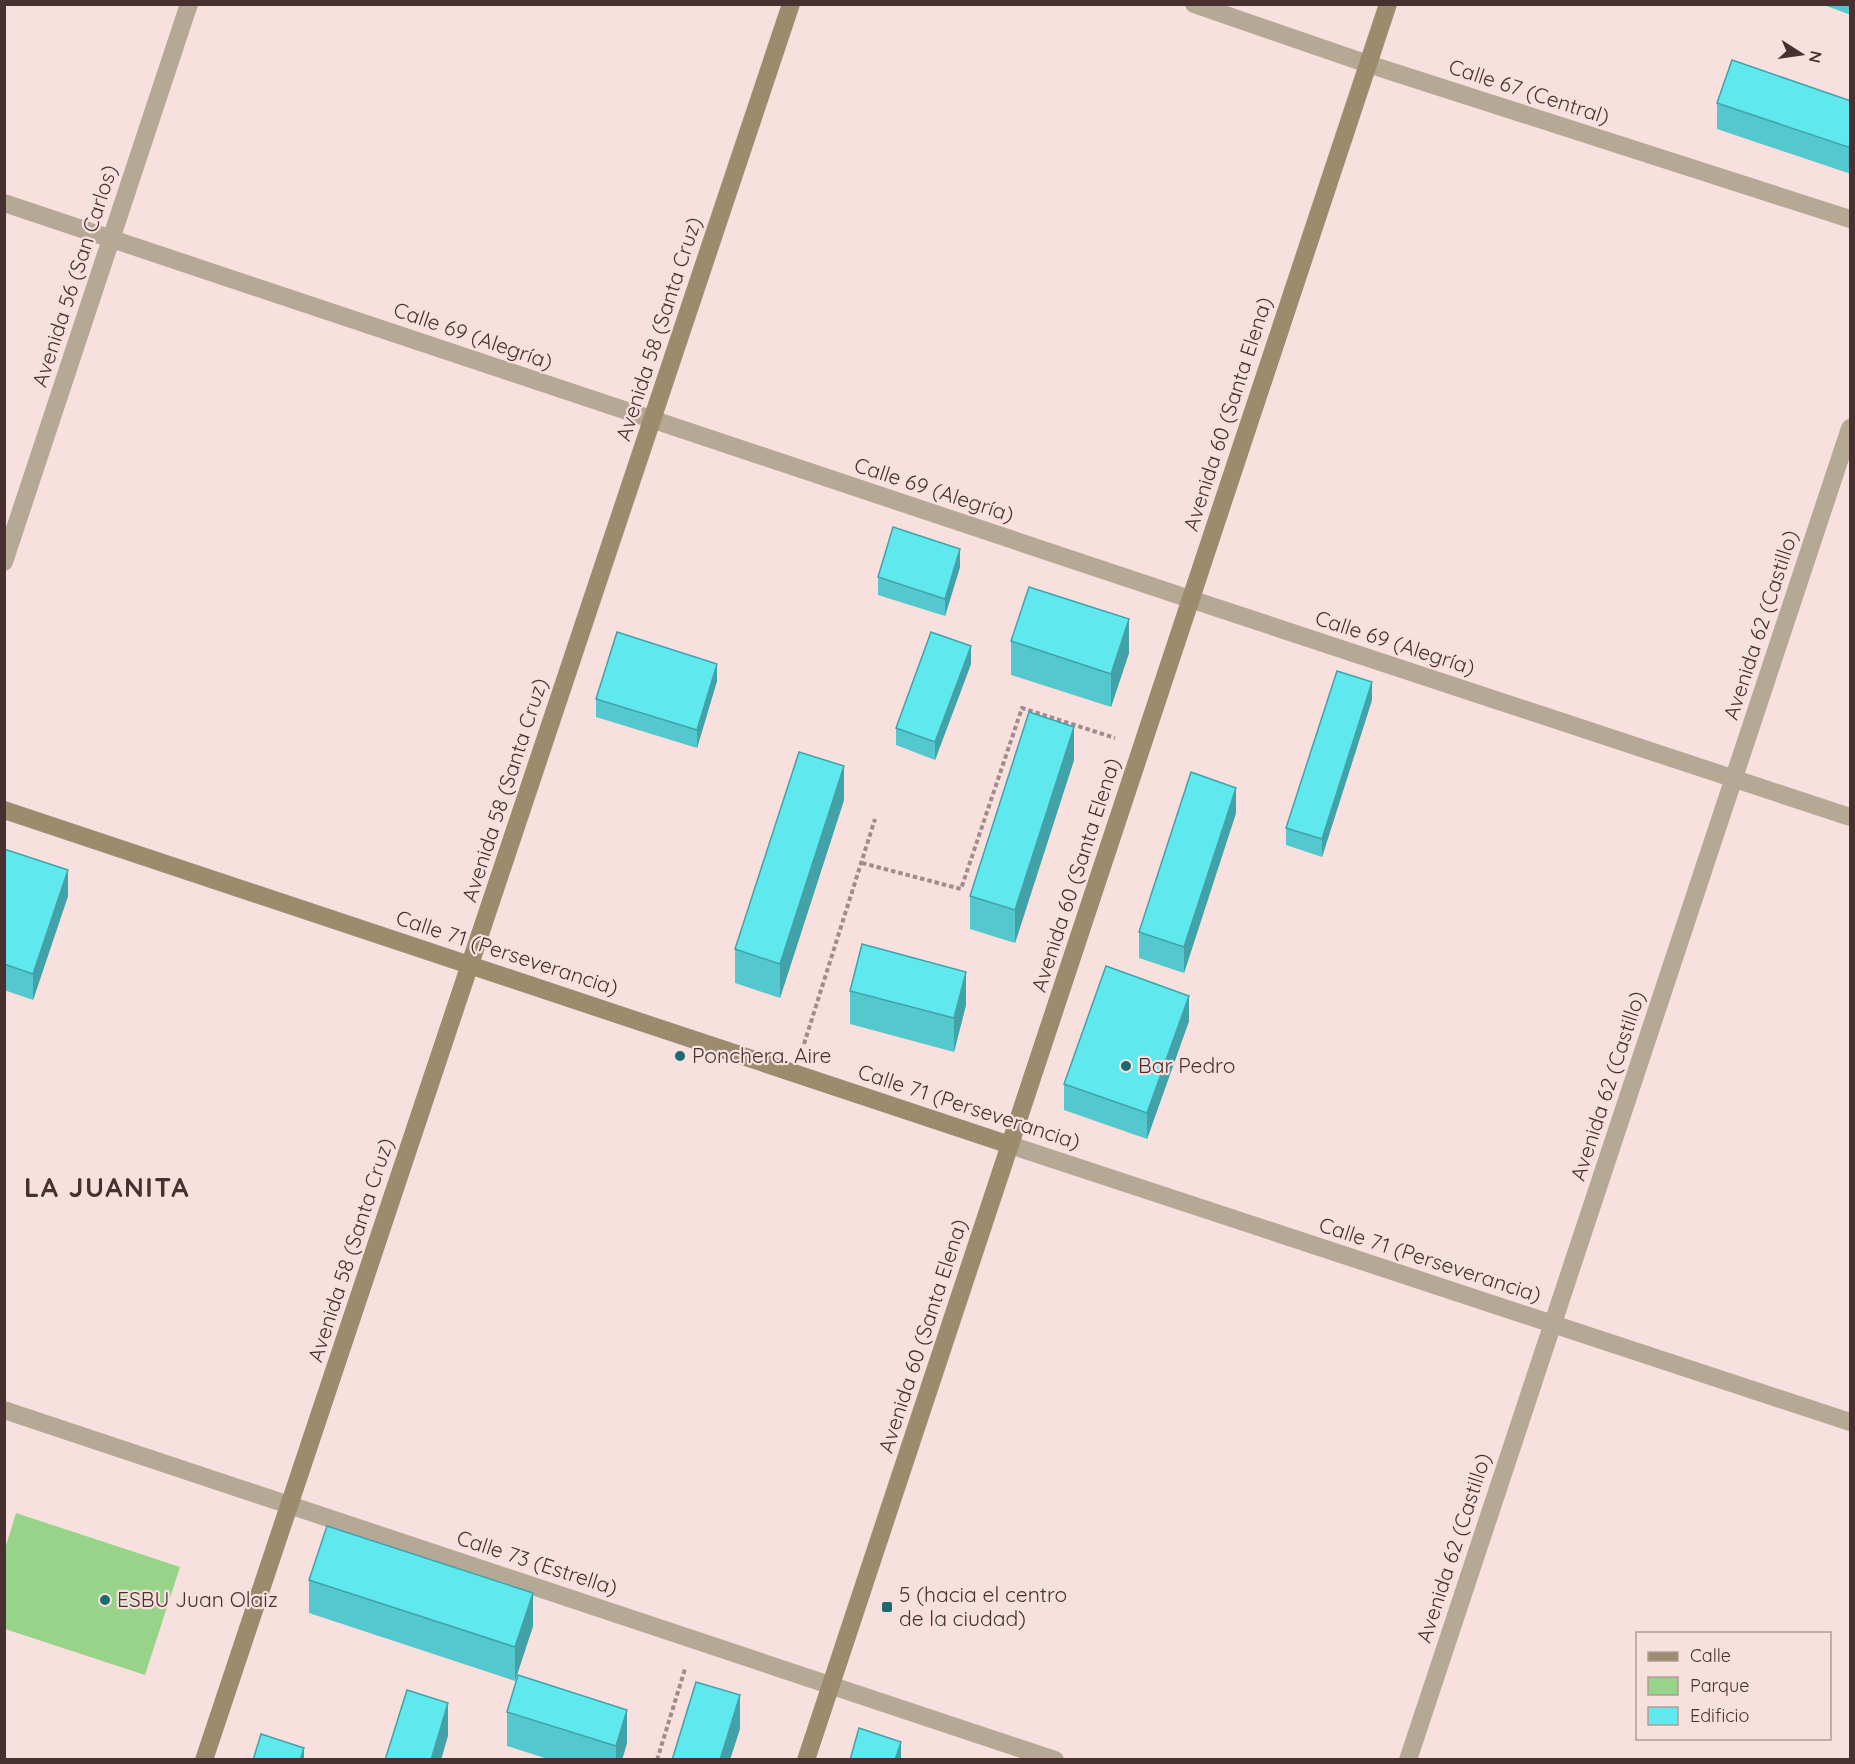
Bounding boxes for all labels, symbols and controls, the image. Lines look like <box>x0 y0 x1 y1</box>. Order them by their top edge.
north arrow <box>1771 24 1831 84</box>
text: N <box>1805 49 1827 65</box>
street label: Calle 67 (Central) <box>1446 53 1613 129</box>
street label: Avenida 56 (San Carlos) <box>26 161 122 390</box>
street label: Avenida 58 (Santa Cruz) <box>610 213 707 444</box>
street label: Avenida 60 (Santa Elena) <box>1177 293 1277 534</box>
street label: Calle 69 (Alegría) <box>390 296 556 374</box>
street label: Calle 69 (Alegría) <box>851 451 1017 527</box>
street label: Avenida 62 (Castillo) <box>1717 526 1803 723</box>
street label: Calle 69 (Alegría) <box>1312 604 1478 680</box>
street label: Avenida 58 (Santa Cruz) <box>456 674 553 905</box>
street label: Avenida 60 (Santa Elena) <box>1025 754 1125 995</box>
street label: Calle 71 (Perseverancia) <box>393 904 622 1000</box>
street label: Avenida 62 (Castillo) <box>1564 987 1650 1184</box>
place label: Ponchera. Aire <box>692 1042 831 1068</box>
marker: Ponchera. Aire <box>673 1049 687 1063</box>
place label: Bar Pedro <box>1138 1052 1235 1078</box>
street label: Calle 71 (Perseverancia) <box>855 1058 1084 1154</box>
marker: Bar Pedro <box>1119 1059 1133 1073</box>
street label: Avenida 58 (Santa Cruz) <box>302 1134 399 1365</box>
district label: LA JUANITA <box>24 1170 190 1204</box>
street label: Calle 71 (Perseverancia) <box>1316 1211 1545 1307</box>
street label: Avenida 60 (Santa Elena) <box>872 1215 972 1456</box>
street label: Avenida 62 (Castillo) <box>1410 1449 1496 1646</box>
street label: Calle 73 (Estrella) <box>454 1524 621 1600</box>
place label: 5 (hacia el centro de la ciudad) <box>899 1581 1067 1631</box>
place label: ESBU Juan Olaiz <box>117 1586 278 1612</box>
marker: ESBU Juan Olaiz <box>98 1593 112 1607</box>
marker: 5 (hacia el centro de la ciudad) <box>880 1600 894 1614</box>
legend <box>1636 1632 1831 1740</box>
text: Calle <box>1690 1644 1731 1667</box>
text: Parque <box>1690 1674 1749 1697</box>
text: Edificio <box>1690 1704 1749 1727</box>

